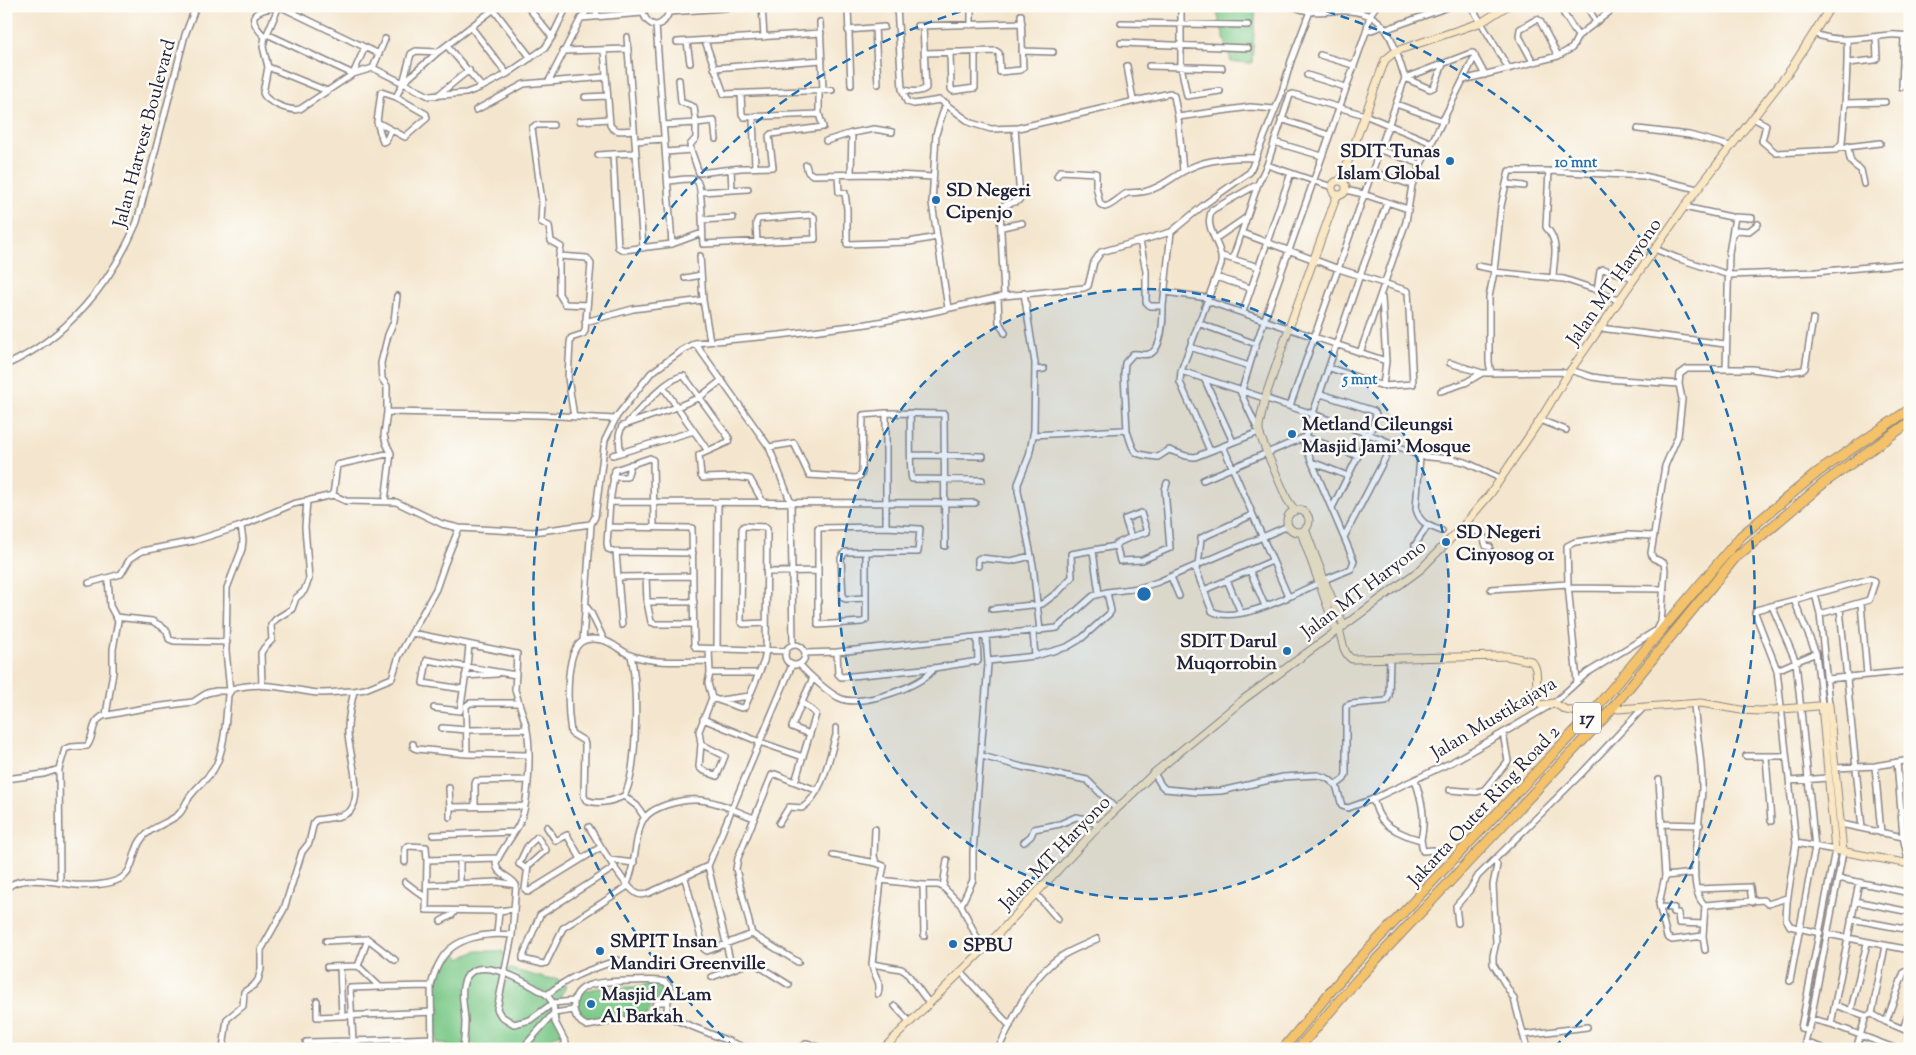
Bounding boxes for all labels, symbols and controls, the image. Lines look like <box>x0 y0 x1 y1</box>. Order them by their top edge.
street label: Jalan Harvest Boulevard <box>107 36 184 232</box>
place label: SDIT Tunas Islam Global <box>1337 139 1441 188</box>
text: 10 mnt <box>1555 153 1598 174</box>
marker: SDIT Tunas Islam Global <box>1444 155 1456 167</box>
place label: SD Negeri Cipenjo <box>946 178 1031 227</box>
marker: SD Negeri Cipenjo <box>930 194 942 206</box>
street label: Jalan MT Haryono <box>1560 213 1669 352</box>
text: 5 mnt <box>1342 370 1378 391</box>
place label: Metland Cileungsi Masjid Jami' Mosque <box>1302 412 1471 461</box>
marker: Metland Cileungsi Masjid Jami' Mosque <box>1286 428 1298 440</box>
place label: SD Negeri Cinyosog 01 <box>1456 520 1555 569</box>
street label: Jalan MT Haryono <box>1296 534 1433 647</box>
marker: SD Negeri Cinyosog 01 <box>1440 536 1452 548</box>
centre of rings <box>1135 585 1153 603</box>
place label: SDIT Darul Muqorrobin <box>1177 629 1278 678</box>
marker: SDIT Darul Muqorrobin <box>1281 645 1293 657</box>
street label: Jalan Mustikajaya <box>1426 671 1562 768</box>
road number: 17 <box>1573 702 1601 734</box>
street label: Jakarta Outer Ring Road 2 <box>1402 720 1567 894</box>
street label: Jalan MT Haryono <box>993 790 1118 918</box>
place label: SMPIT Insan Mandiri Greenville <box>610 929 766 978</box>
place label: SPBU <box>963 933 1013 960</box>
marker: SPBU <box>947 938 959 950</box>
marker: SMPIT Insan Mandiri Greenville <box>594 945 606 957</box>
place label: Masjid ALam Al Barkah <box>601 982 712 1031</box>
marker: Masjid ALam Al Barkah <box>585 998 597 1010</box>

